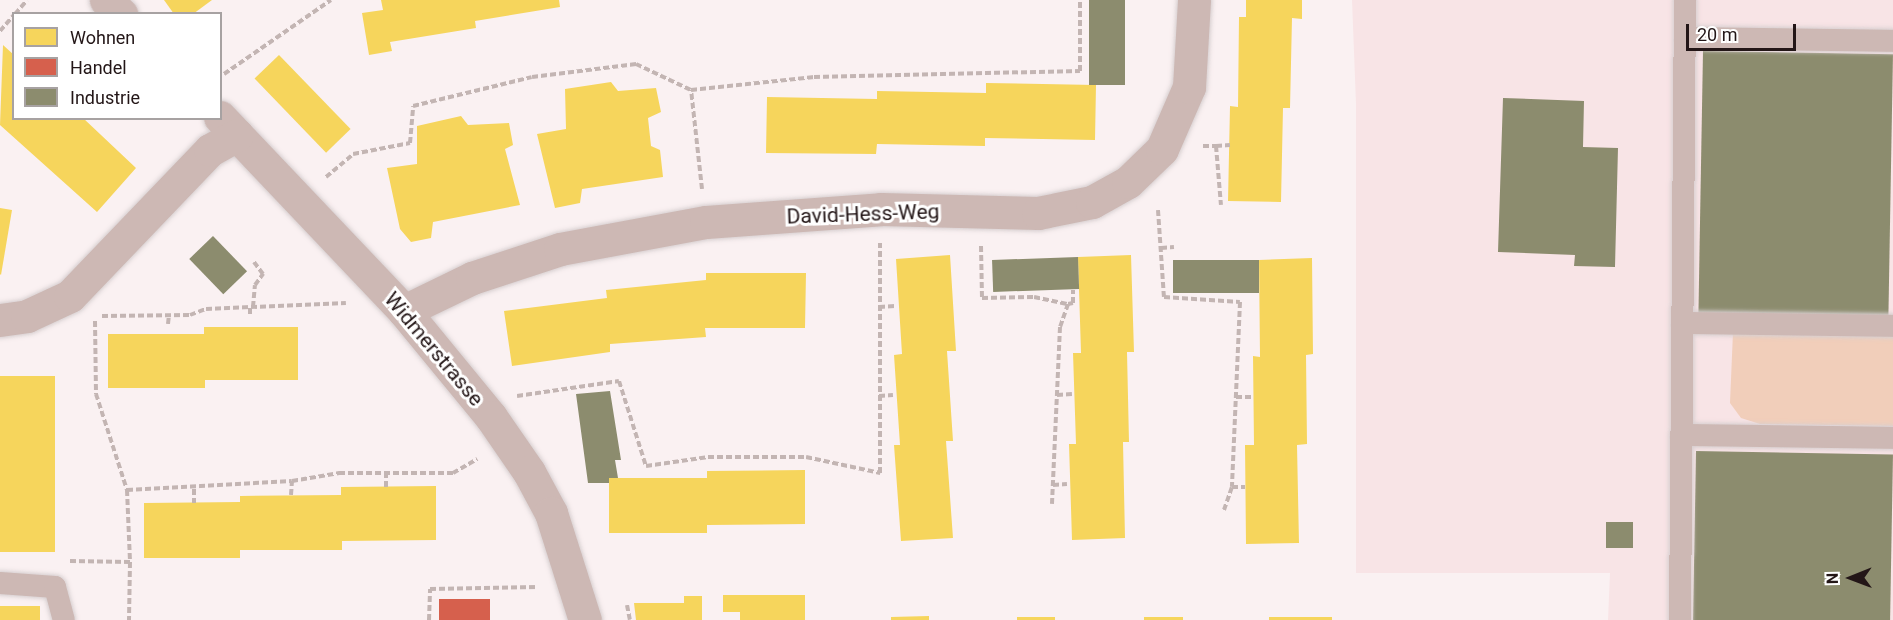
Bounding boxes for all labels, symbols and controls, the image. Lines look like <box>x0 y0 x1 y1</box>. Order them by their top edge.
legend <box>12 12 222 120</box>
scale bar <box>1689 12 1798 50</box>
text: 20 m <box>1697 24 1737 45</box>
text: Wohnen <box>70 27 135 48</box>
text: Handel <box>70 57 127 78</box>
text: Industrie <box>70 87 140 108</box>
street label: David-Hess-Weg <box>786 199 940 229</box>
street label: Widmerstrasse <box>379 287 489 411</box>
north arrow <box>1821 548 1881 608</box>
text: N <box>1823 573 1842 584</box>

